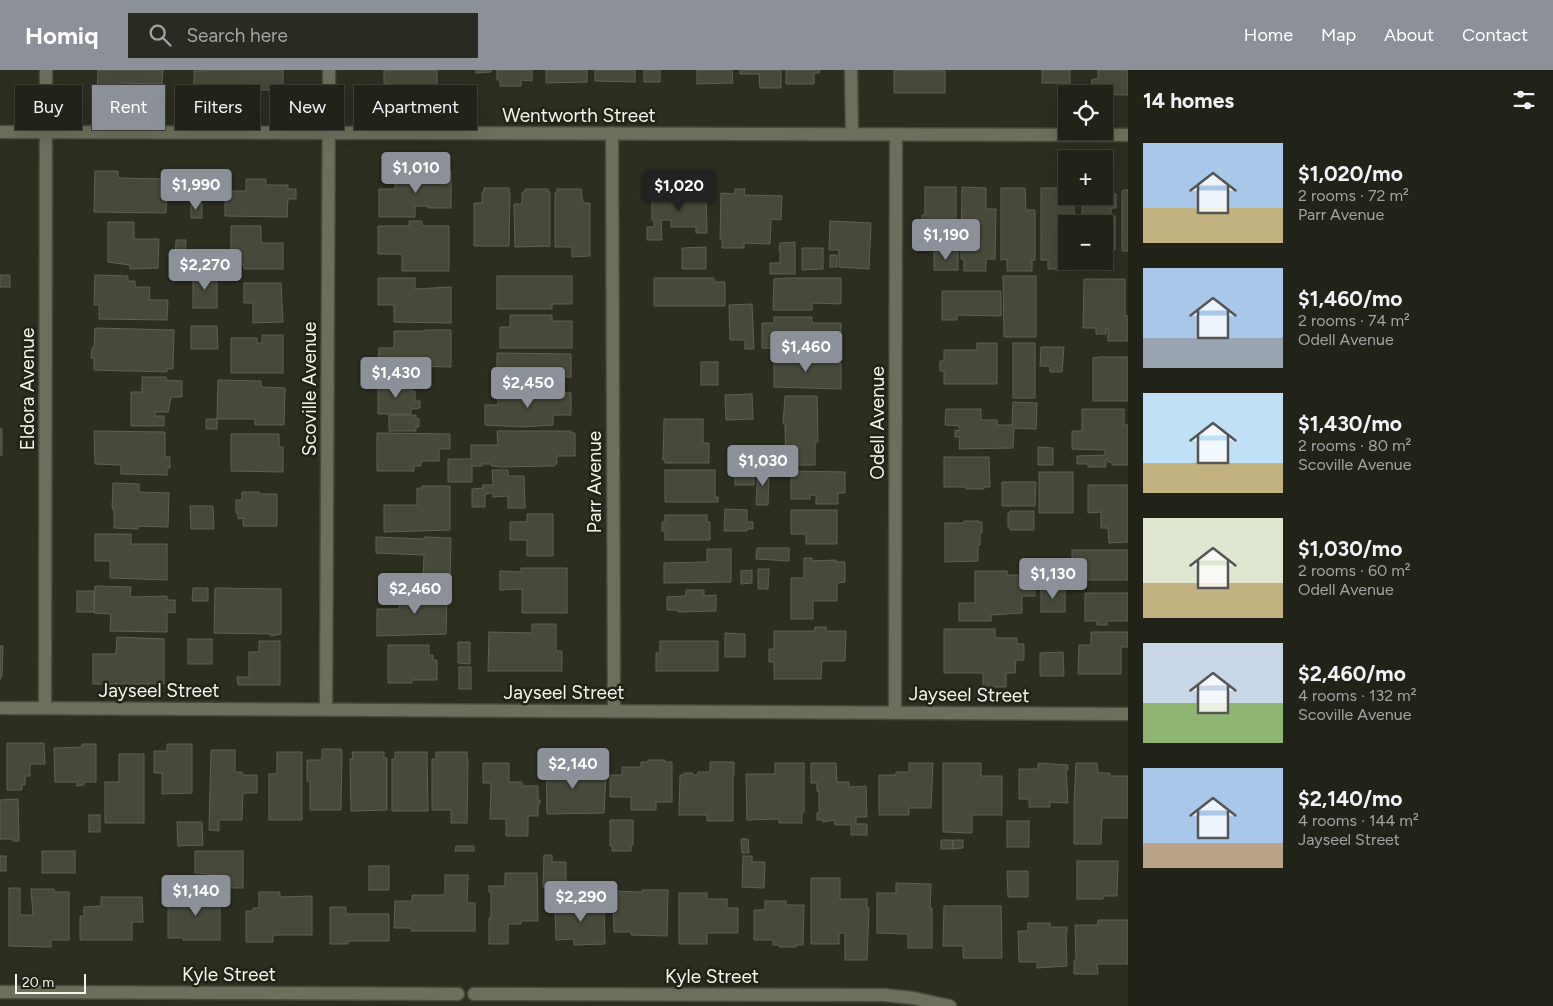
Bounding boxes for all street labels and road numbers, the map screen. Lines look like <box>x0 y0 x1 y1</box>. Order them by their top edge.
street label: Wentworth Street <box>502 104 656 127</box>
street label: Scoville Avenue <box>298 322 321 456</box>
street label: Eldora Avenue <box>16 328 39 450</box>
street label: Odell Avenue <box>866 366 889 480</box>
street label: Parr Avenue <box>583 431 606 533</box>
street label: Jayseel Street <box>98 679 220 702</box>
street label: Jayseel Street <box>503 681 625 704</box>
street label: Jayseel Street <box>908 682 1030 707</box>
street label: Kyle Street <box>182 963 276 986</box>
street label: Kyle Street <box>665 965 759 988</box>

